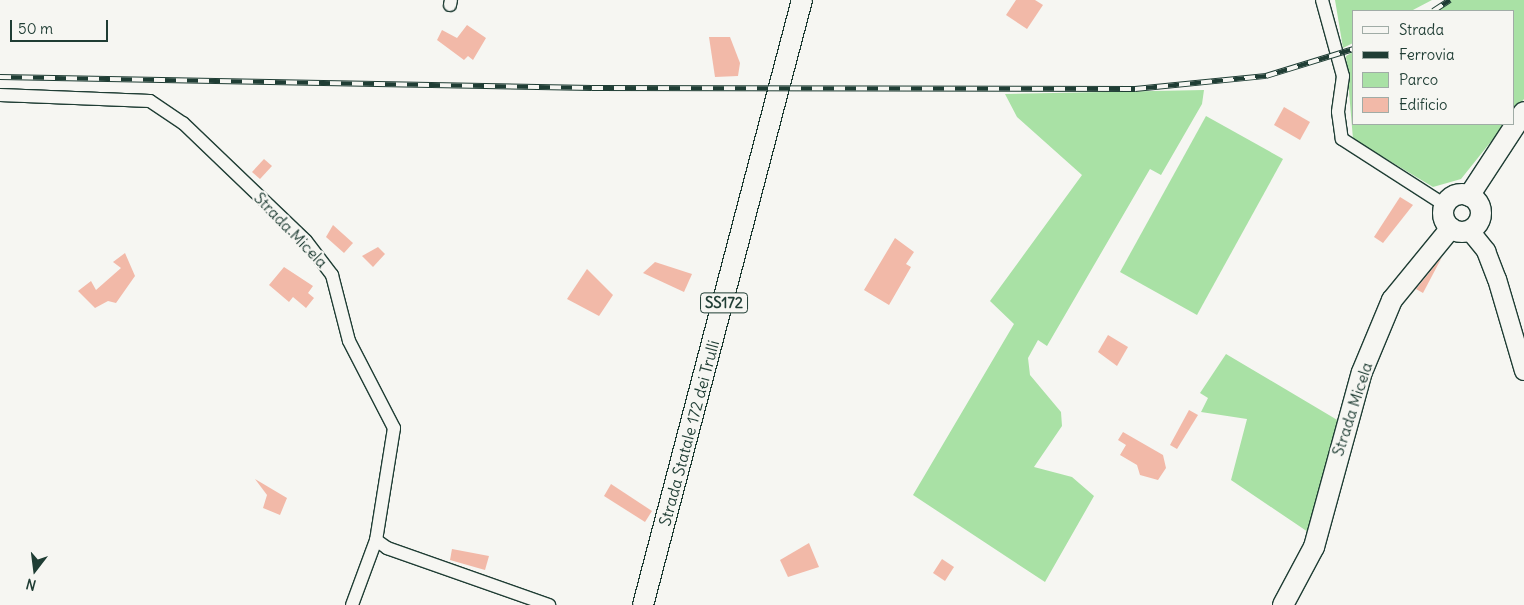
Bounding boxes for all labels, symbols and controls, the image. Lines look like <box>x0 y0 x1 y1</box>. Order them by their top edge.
scale bar <box>12 10 110 42</box>
legend <box>1352 10 1514 125</box>
text: 50 m <box>18 19 53 38</box>
text: Strada <box>1399 20 1444 39</box>
text: Ferrovia <box>1399 45 1455 64</box>
text: Parco <box>1399 70 1438 89</box>
text: Edificio <box>1399 95 1447 114</box>
street label: Strada Micela <box>250 188 332 272</box>
road number: SS172 <box>699 290 749 316</box>
street label: Strada Statale 172 dei Trulli <box>655 338 723 528</box>
street label: Strada Micela <box>1328 360 1376 458</box>
north arrow <box>10 545 60 595</box>
text: N <box>24 575 38 594</box>

